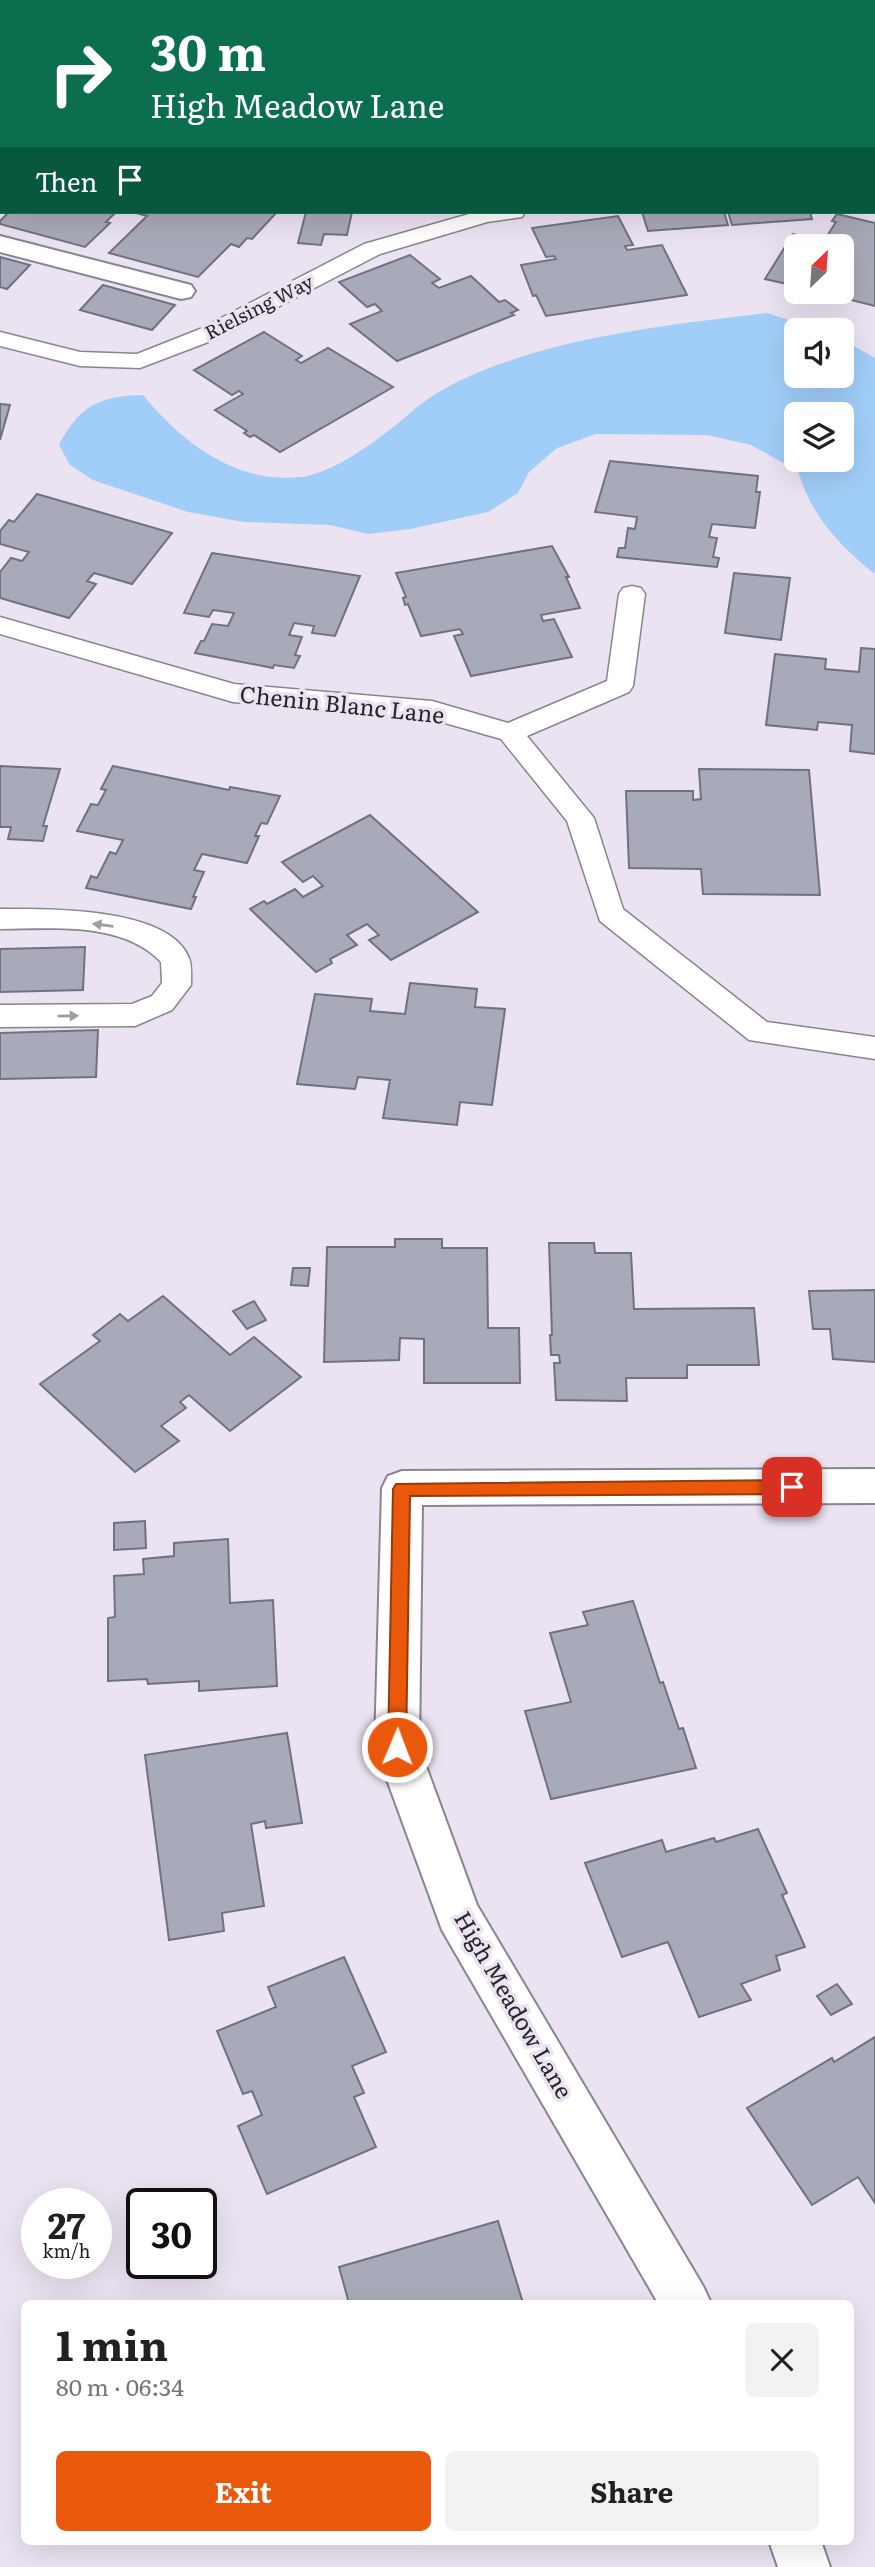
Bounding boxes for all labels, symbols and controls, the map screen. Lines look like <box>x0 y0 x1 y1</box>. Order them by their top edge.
text: 30 m <box>150 13 266 86</box>
icon: right <box>35 28 126 119</box>
text: High Meadow Lane <box>150 80 444 128</box>
text: Then <box>35 161 97 200</box>
icon: arrive <box>111 161 149 199</box>
north arrow <box>784 234 854 304</box>
map controls <box>784 234 854 472</box>
street label: Rielsing Way <box>199 267 318 345</box>
button: sound <box>784 318 854 388</box>
button: layers <box>784 402 854 472</box>
street label: Chenin Blanc Lane <box>238 675 446 731</box>
one-way arrow <box>92 919 114 930</box>
one-way arrow <box>57 1010 79 1021</box>
pin <box>762 1457 822 1517</box>
icon: arrive <box>773 1468 811 1506</box>
position arrow <box>360 1710 434 1784</box>
street label: High Meadow Lane <box>447 1904 582 2104</box>
speed limit sign: 30 <box>126 2188 217 2279</box>
text: 27 <box>48 2198 85 2250</box>
text: km/h <box>43 2237 90 2264</box>
text: 1 min <box>56 2312 168 2374</box>
button: close <box>745 2323 819 2397</box>
text: 80 m · 06:34 <box>56 2369 184 2403</box>
button: Exit <box>56 2451 431 2531</box>
button: Share <box>445 2451 819 2531</box>

